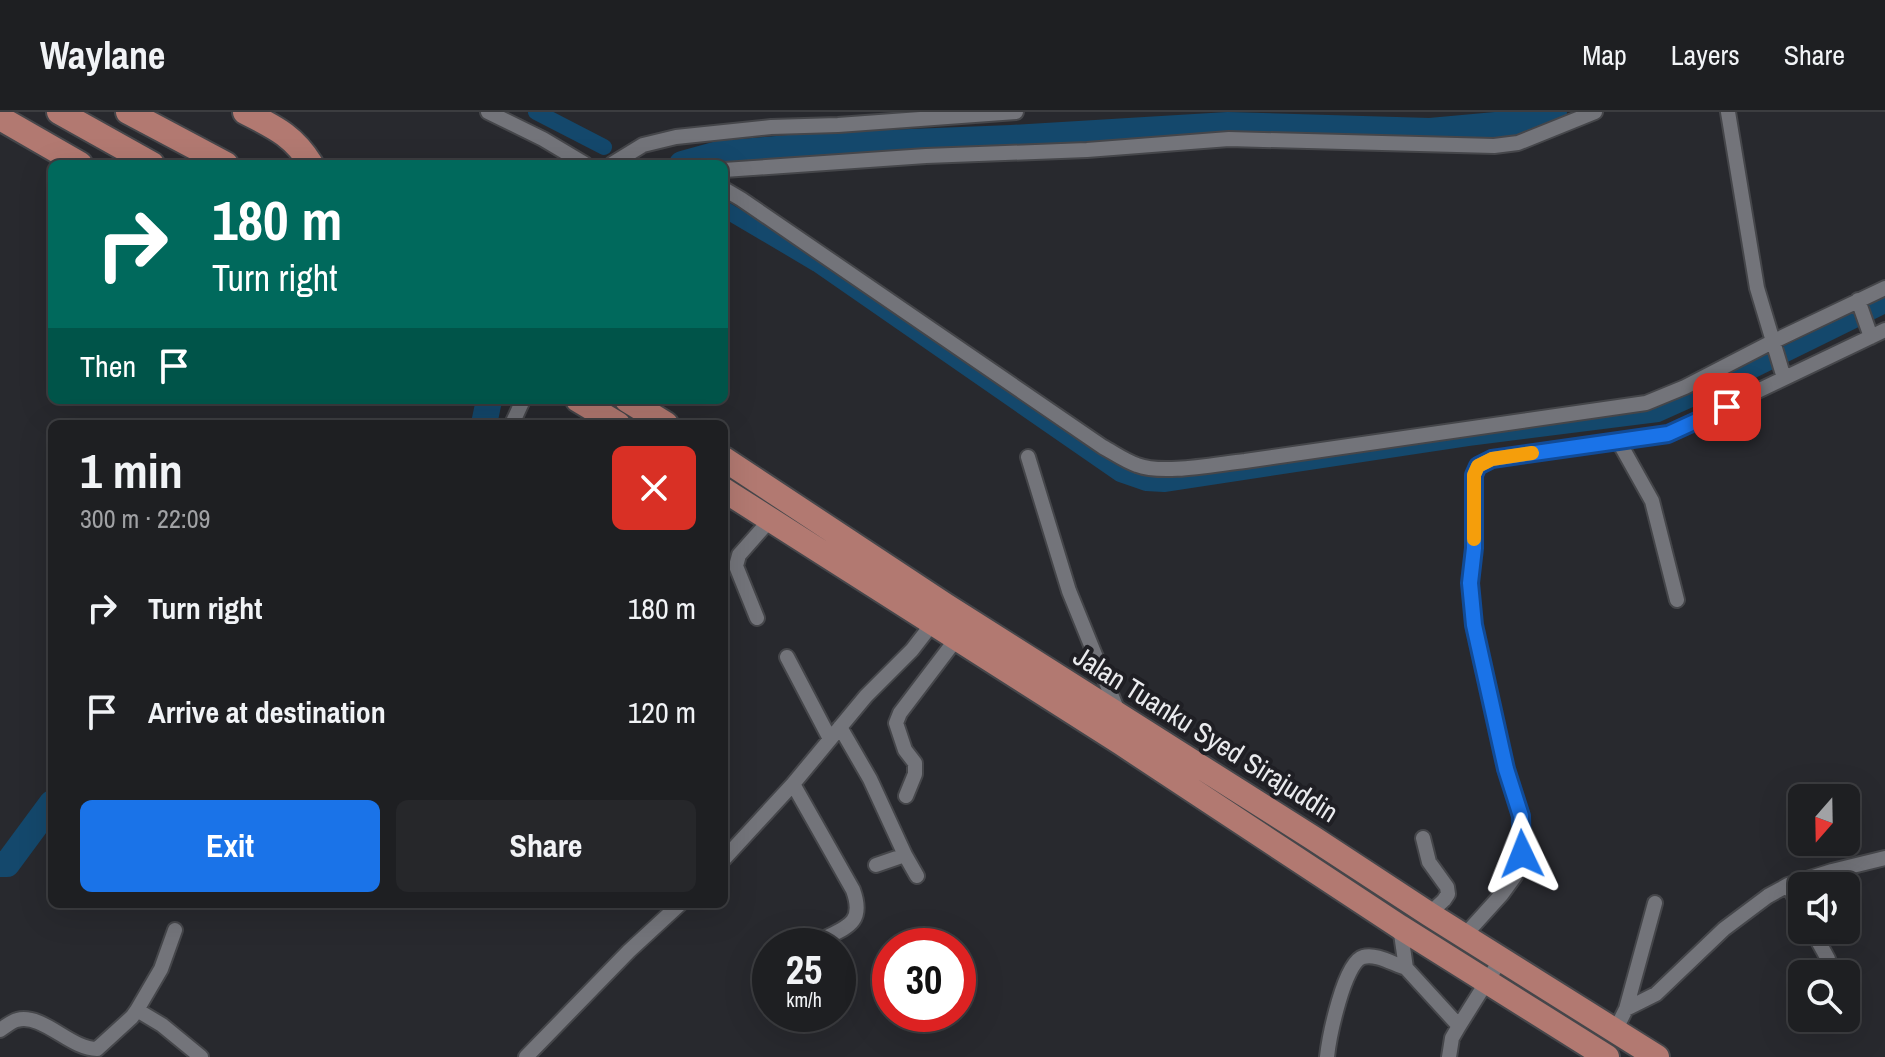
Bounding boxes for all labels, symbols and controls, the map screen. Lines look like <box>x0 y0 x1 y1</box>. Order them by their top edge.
text: Waylane <box>40 30 165 81</box>
text: Map <box>1582 36 1627 74</box>
text: Layers <box>1671 36 1740 74</box>
text: Share <box>1784 36 1845 74</box>
text: 180 m <box>212 182 342 257</box>
icon: right <box>80 192 184 296</box>
text: Turn right <box>212 254 337 302</box>
icon: arrive <box>152 344 196 388</box>
text: Then <box>80 346 136 386</box>
pin <box>1693 373 1761 441</box>
icon: arrive <box>1705 385 1749 429</box>
text: 1 min <box>80 438 183 503</box>
button: close <box>612 446 696 530</box>
text: 300 m · 22:09 <box>80 501 210 536</box>
icon: right <box>80 586 124 630</box>
text: Turn right <box>148 588 262 628</box>
text: 180 m <box>628 588 696 628</box>
street label: Jalan Tuanku Syed Sirajuddin <box>1066 637 1346 831</box>
icon: arrive <box>80 690 124 734</box>
text: Arrive at destination <box>148 692 386 732</box>
text: 120 m <box>628 692 696 732</box>
north arrow <box>1788 784 1860 856</box>
map controls <box>1788 784 1860 1032</box>
button: Exit <box>80 800 380 892</box>
button: Share <box>396 800 696 892</box>
position arrow <box>1480 812 1564 896</box>
button: sound <box>1788 872 1860 944</box>
speed limit sign: 30 <box>872 928 976 1032</box>
text: 25 <box>786 943 822 996</box>
button: search <box>1788 960 1860 1032</box>
text: km/h <box>786 986 822 1013</box>

